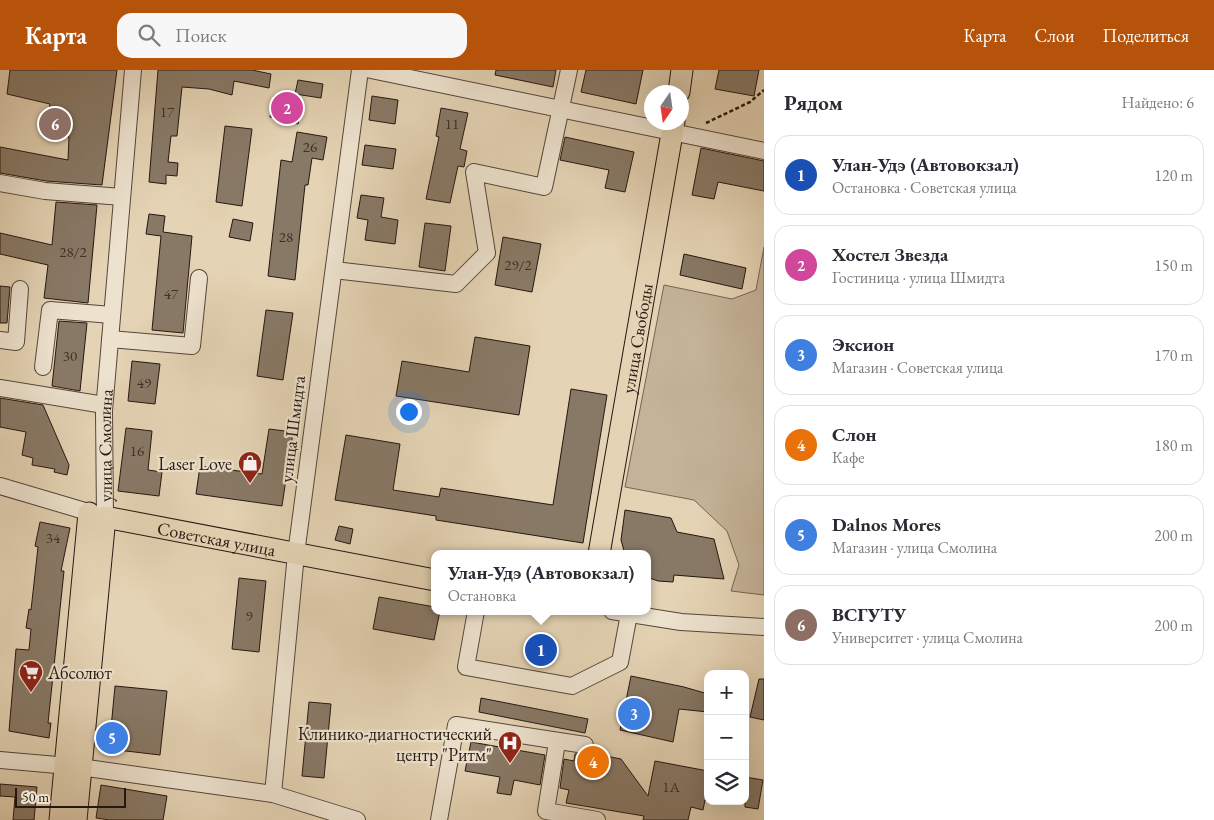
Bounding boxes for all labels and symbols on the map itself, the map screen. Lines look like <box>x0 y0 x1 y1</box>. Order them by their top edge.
north arrow <box>644 85 689 130</box>
pin: 2 <box>271 89 303 127</box>
house number: 17 <box>160 102 175 121</box>
pin: 6 <box>39 105 71 143</box>
house number: 11 <box>445 114 459 133</box>
house number: 26 <box>303 137 317 156</box>
house number: 28 <box>279 227 293 246</box>
house number: 28/2 <box>59 242 88 261</box>
house number: 29/2 <box>504 255 533 274</box>
street label: улица Свободы <box>616 281 657 395</box>
house number: 47 <box>164 284 179 303</box>
house number: 30 <box>63 346 77 365</box>
house number: 49 <box>137 373 151 392</box>
street label: улица Шмидта <box>274 373 310 484</box>
street label: улица Смолина <box>92 387 117 502</box>
your location <box>396 399 422 425</box>
house number: 16 <box>130 441 144 460</box>
shop icon: Laser Love <box>237 450 263 484</box>
place label: Laser Love <box>158 452 232 475</box>
street label: Советская улица <box>155 516 279 561</box>
house number: 34 <box>46 528 61 547</box>
house number: 9 <box>245 606 253 625</box>
pin: 1 <box>525 631 557 669</box>
supermarket icon: Абсолют <box>18 659 44 693</box>
place label: Абсолют <box>47 661 112 684</box>
pin: 3 <box>618 695 650 733</box>
pin: 5 <box>96 719 128 757</box>
place label: Клинико-диагностический центр "Ритм" <box>298 722 492 766</box>
hospital icon: Клинико-диагностический центр "Ритм" <box>497 730 523 764</box>
pin: 4 <box>577 743 609 781</box>
house number: 1А <box>662 777 680 796</box>
scale bar <box>15 785 126 808</box>

